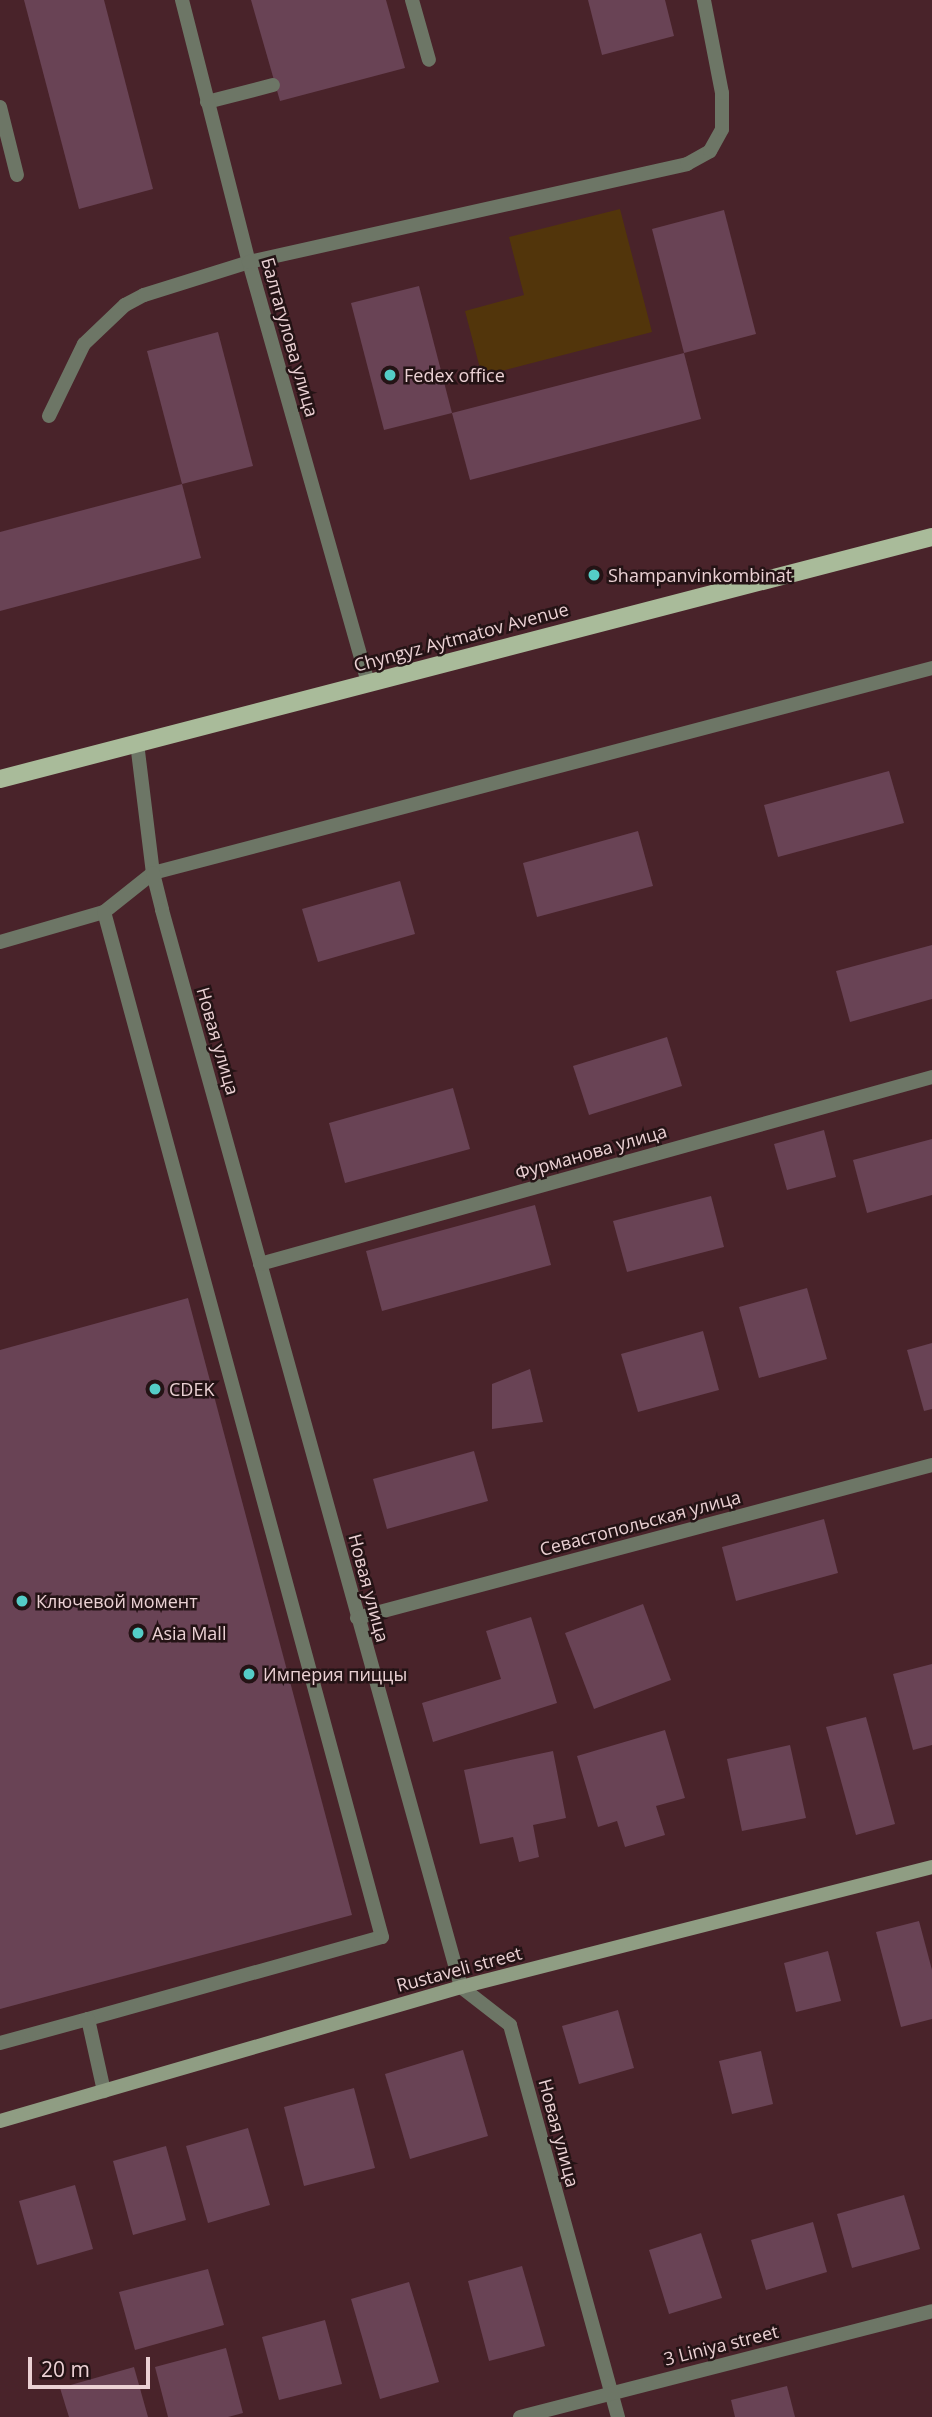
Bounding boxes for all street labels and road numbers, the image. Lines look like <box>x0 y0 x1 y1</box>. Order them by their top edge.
street label: Балтагулова улица <box>257 255 323 419</box>
street label: Chyngyz Aytmatov Avenue <box>351 598 571 676</box>
street label: Новая улица <box>192 985 244 1097</box>
street label: Фурманова улица <box>513 1120 669 1184</box>
street label: Севастопольская улица <box>537 1486 743 1560</box>
street label: Новая улица <box>344 1532 394 1644</box>
street label: Rustaveli street <box>394 1942 524 1996</box>
street label: Новая улица <box>534 2077 584 2189</box>
street label: 3 Liniya street <box>662 2320 780 2370</box>

